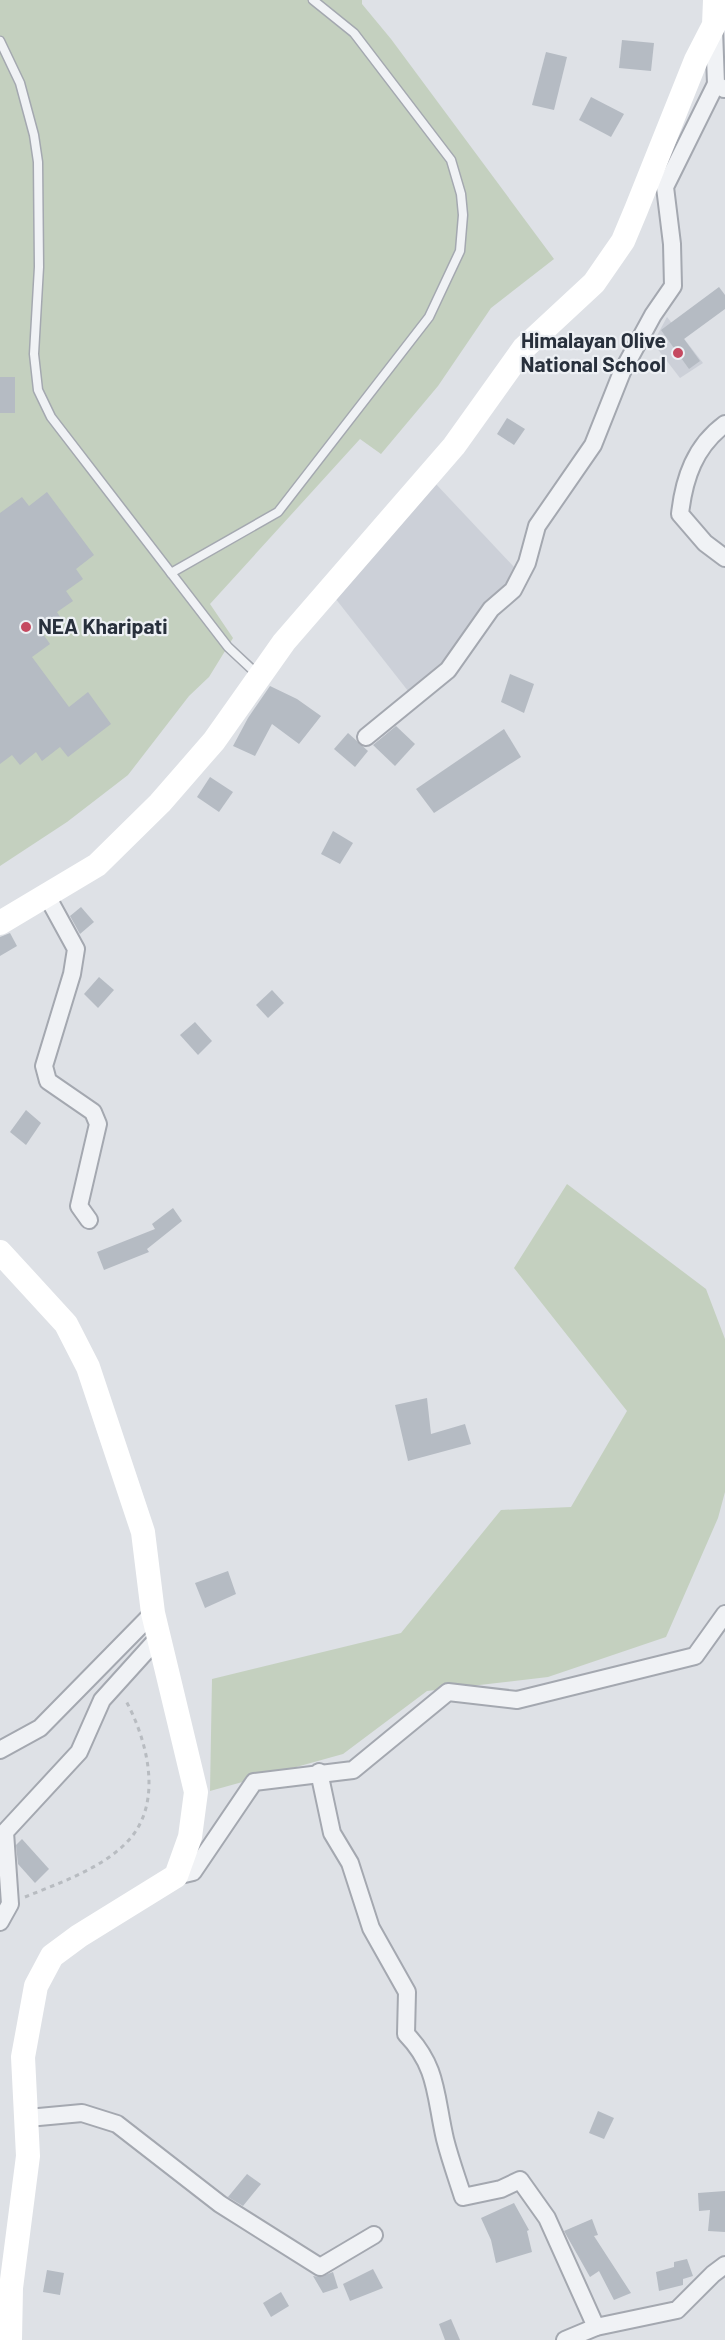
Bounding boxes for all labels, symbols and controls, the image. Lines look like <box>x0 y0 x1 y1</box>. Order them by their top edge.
place label: Himalayan Olive National School <box>521 327 666 376</box>
marker: Himalayan Olive National School <box>671 346 685 360</box>
place label: NEA Kharipati <box>38 613 168 638</box>
marker: NEA Kharipati <box>19 620 33 634</box>

